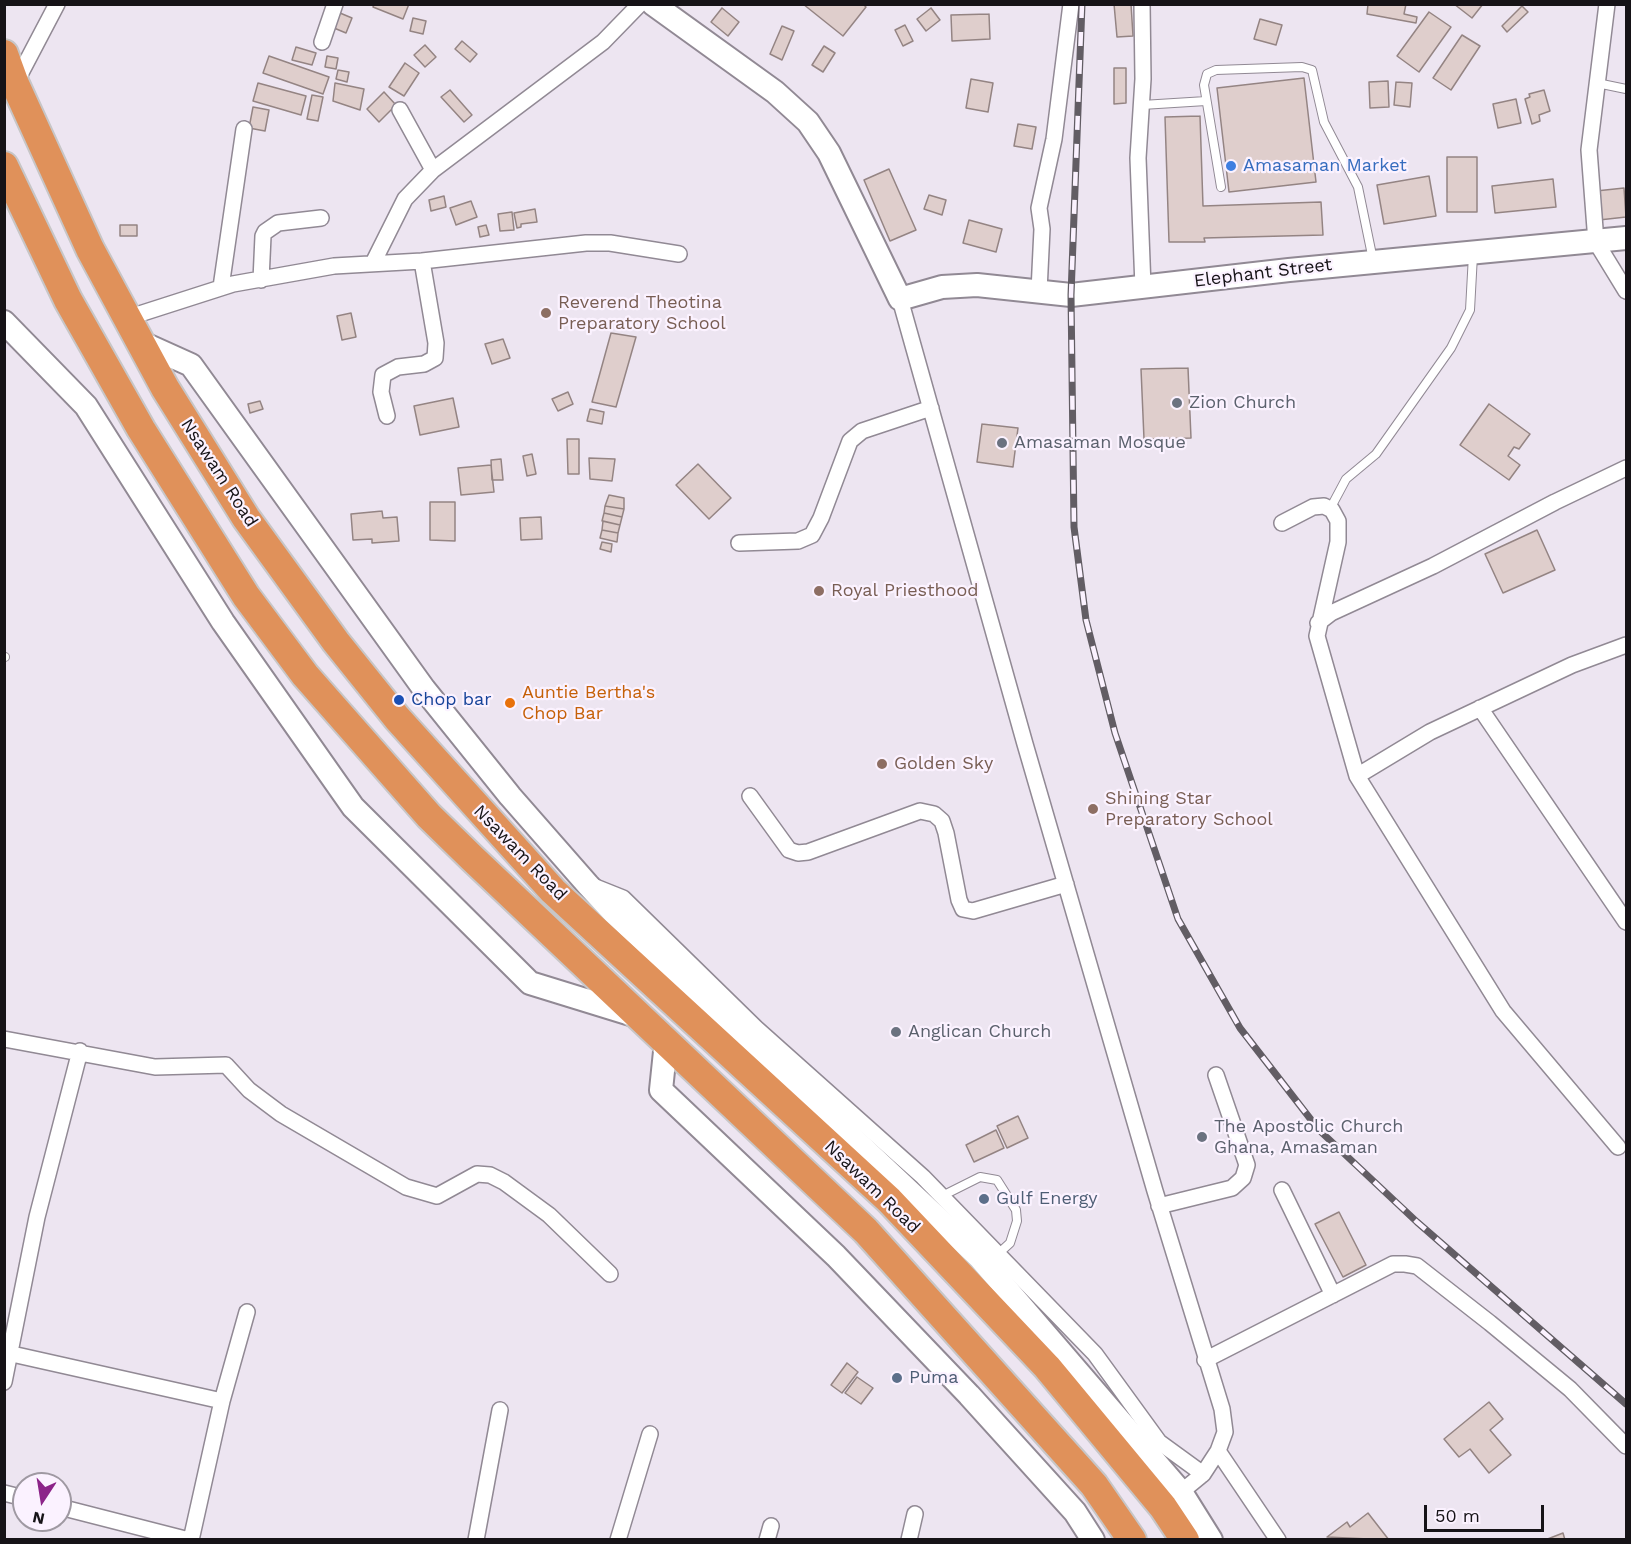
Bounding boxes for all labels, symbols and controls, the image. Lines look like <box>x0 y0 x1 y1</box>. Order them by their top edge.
place label: Amasaman Market <box>1243 155 1407 177</box>
marker: Amasaman Market <box>1224 159 1238 173</box>
street label: Elephant Street <box>1193 254 1333 292</box>
place label: Reverend Theotina Preparatory School <box>558 292 726 334</box>
marker: Reverend Theotina Preparatory School <box>539 306 553 320</box>
place label: Zion Church <box>1189 392 1296 414</box>
marker: Zion Church <box>1170 396 1184 410</box>
street label: Nsawam Road <box>176 415 262 531</box>
place label: Amasaman Mosque <box>1014 432 1186 454</box>
marker: Amasaman Mosque <box>995 436 1009 450</box>
place label: Royal Priesthood <box>831 580 979 602</box>
marker: Royal Priesthood <box>812 584 826 598</box>
place label: Auntie Bertha's Chop Bar <box>522 682 655 724</box>
place label: Chop bar <box>411 689 492 711</box>
marker: Chop bar <box>392 693 406 707</box>
marker: Auntie Bertha's Chop Bar <box>503 696 517 710</box>
place label: Golden Sky <box>894 753 993 775</box>
marker: Golden Sky <box>875 757 889 771</box>
place label: Shining Star Preparatory School <box>1105 788 1273 830</box>
street label: Nsawam Road <box>469 801 571 905</box>
marker: Shining Star Preparatory School <box>1086 802 1100 816</box>
place label: Anglican Church <box>908 1021 1051 1043</box>
marker: Anglican Church <box>889 1025 903 1039</box>
place label: The Apostolic Church Ghana, Amasaman <box>1214 1116 1403 1158</box>
marker: The Apostolic Church Ghana, Amasaman <box>1195 1130 1209 1144</box>
street label: Nsawam Road <box>820 1136 924 1238</box>
place label: Gulf Energy <box>996 1188 1098 1210</box>
marker: Gulf Energy <box>977 1192 991 1206</box>
place label: Puma <box>909 1367 958 1389</box>
marker: Puma <box>890 1371 904 1385</box>
north arrow <box>12 1472 72 1532</box>
scale bar <box>1427 1493 1547 1531</box>
text: 50 m <box>1435 1505 1480 1526</box>
text: N <box>31 1508 46 1529</box>

